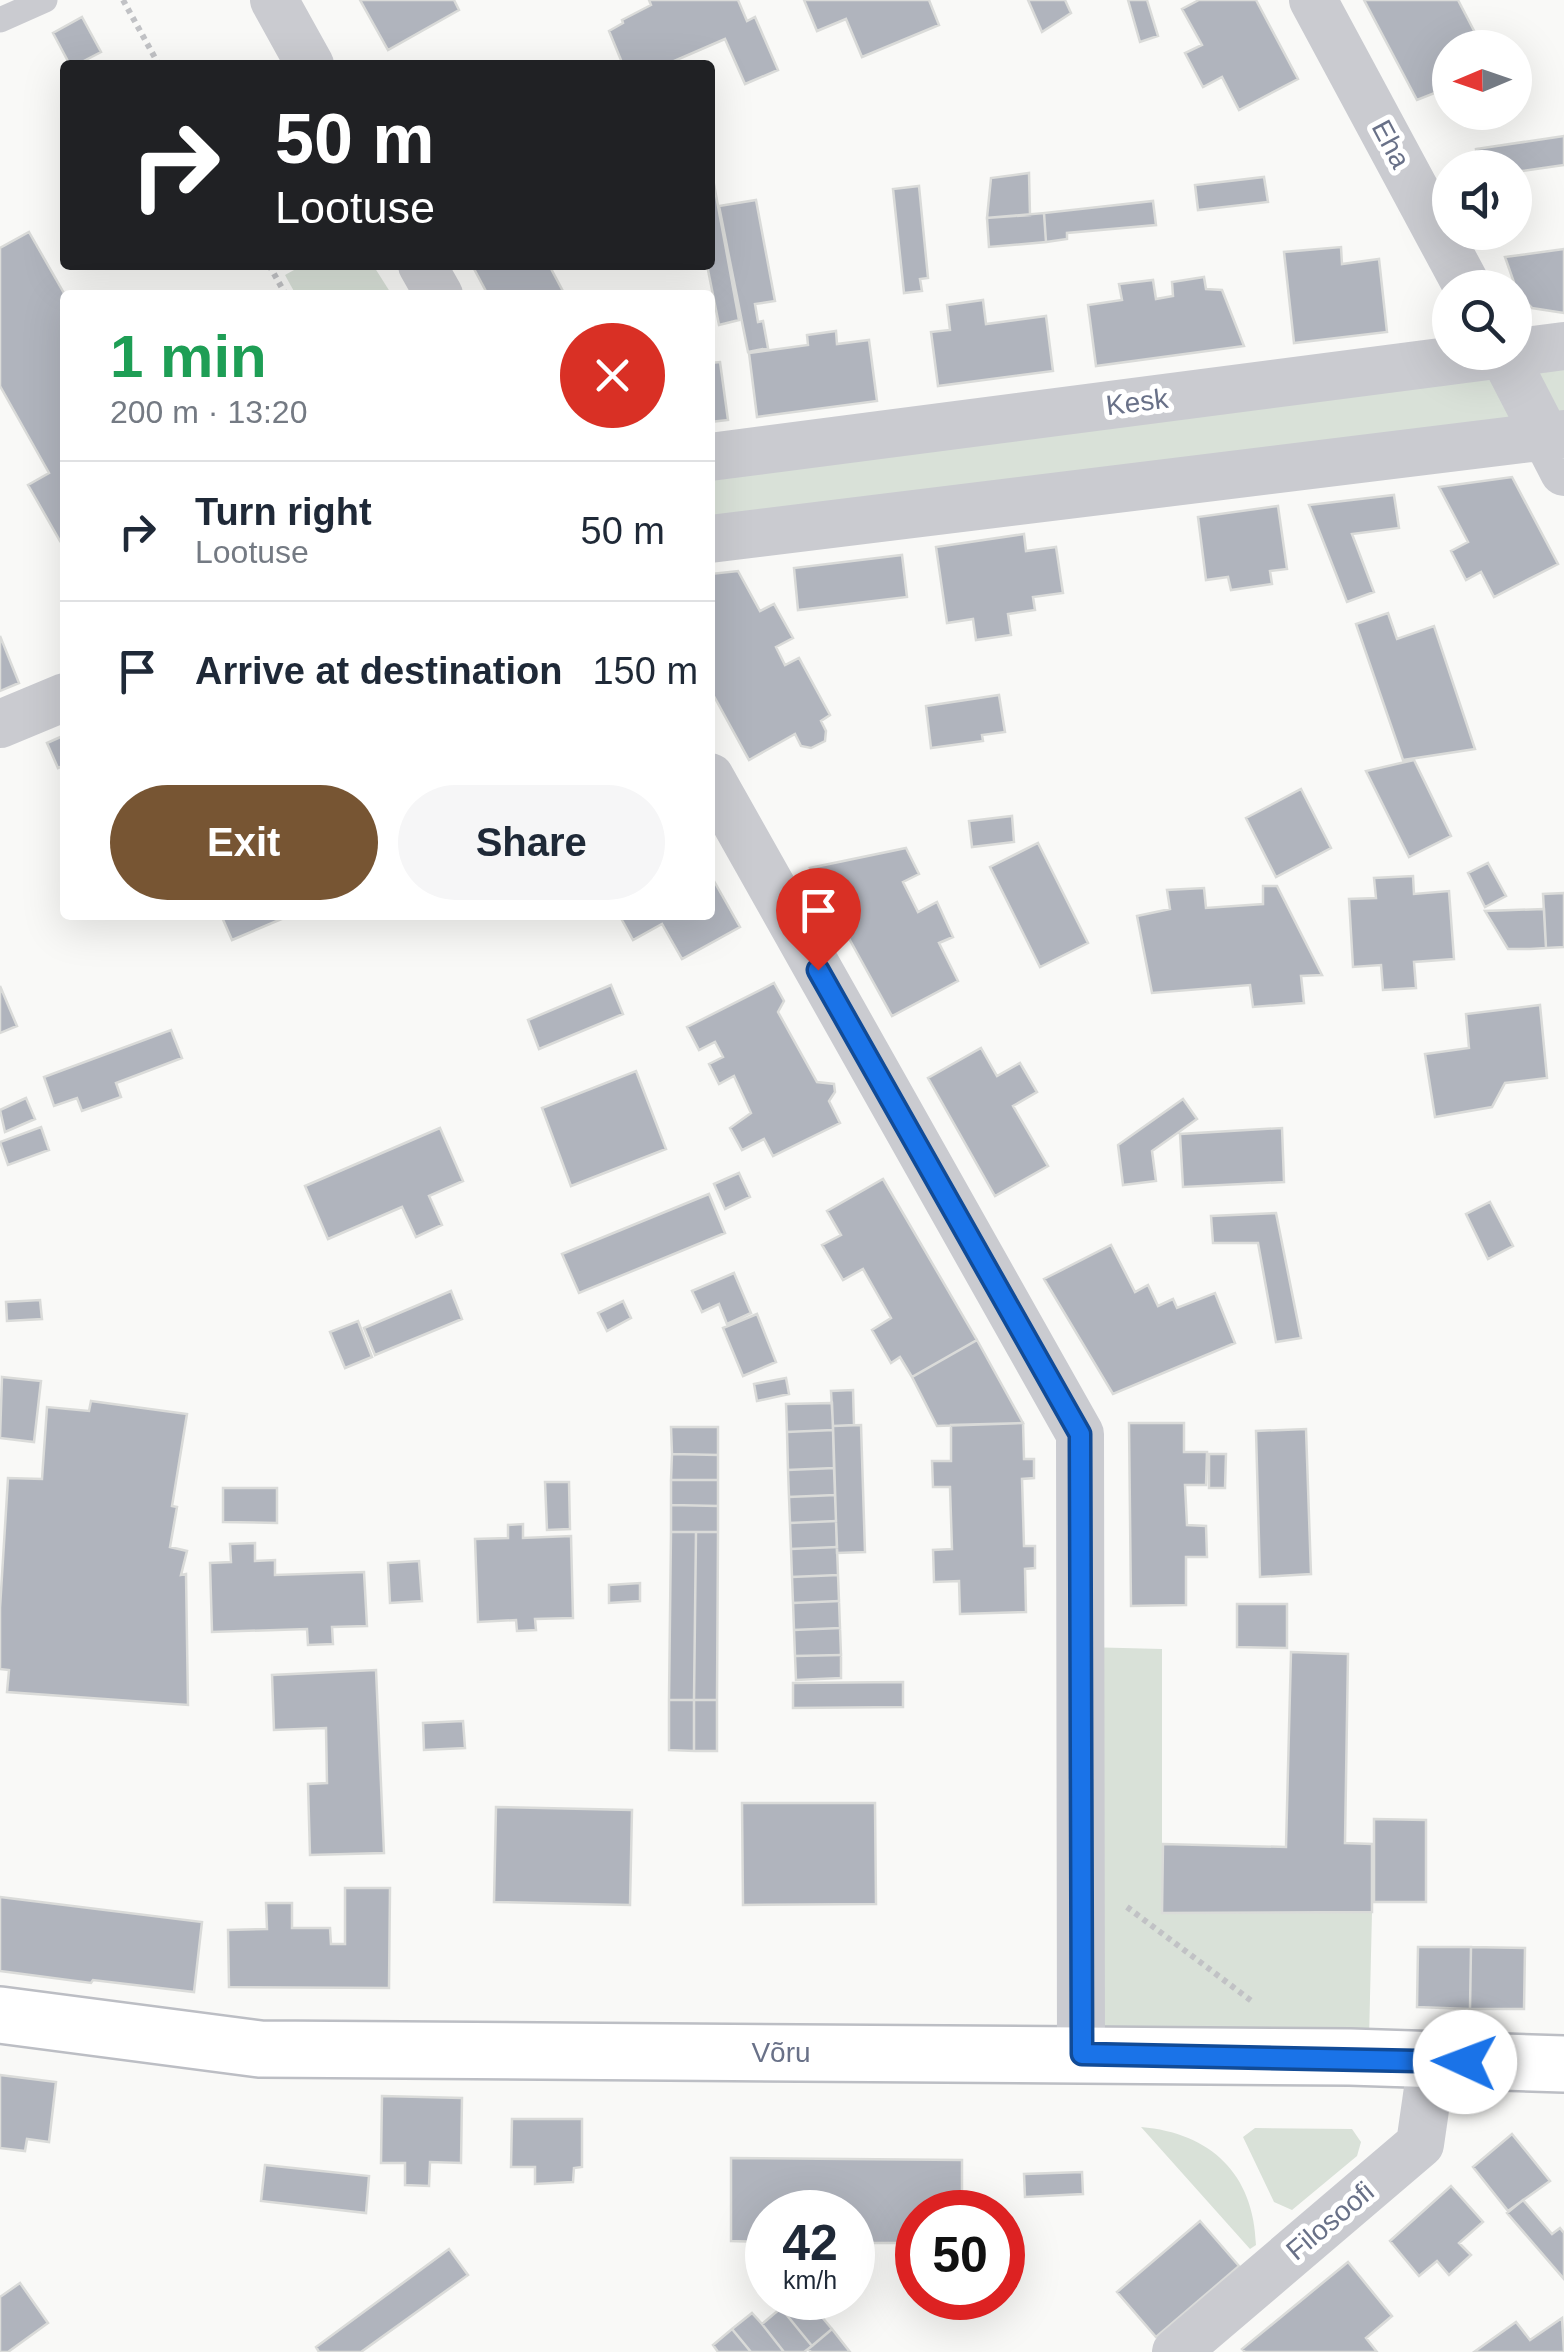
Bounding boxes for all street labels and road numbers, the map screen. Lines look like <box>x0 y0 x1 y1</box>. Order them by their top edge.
street label: Eha <box>1366 115 1417 174</box>
street label: Kesk <box>1104 383 1171 421</box>
street label: Võru <box>751 2037 811 2068</box>
street label: Filosoofi <box>1280 2176 1380 2266</box>

